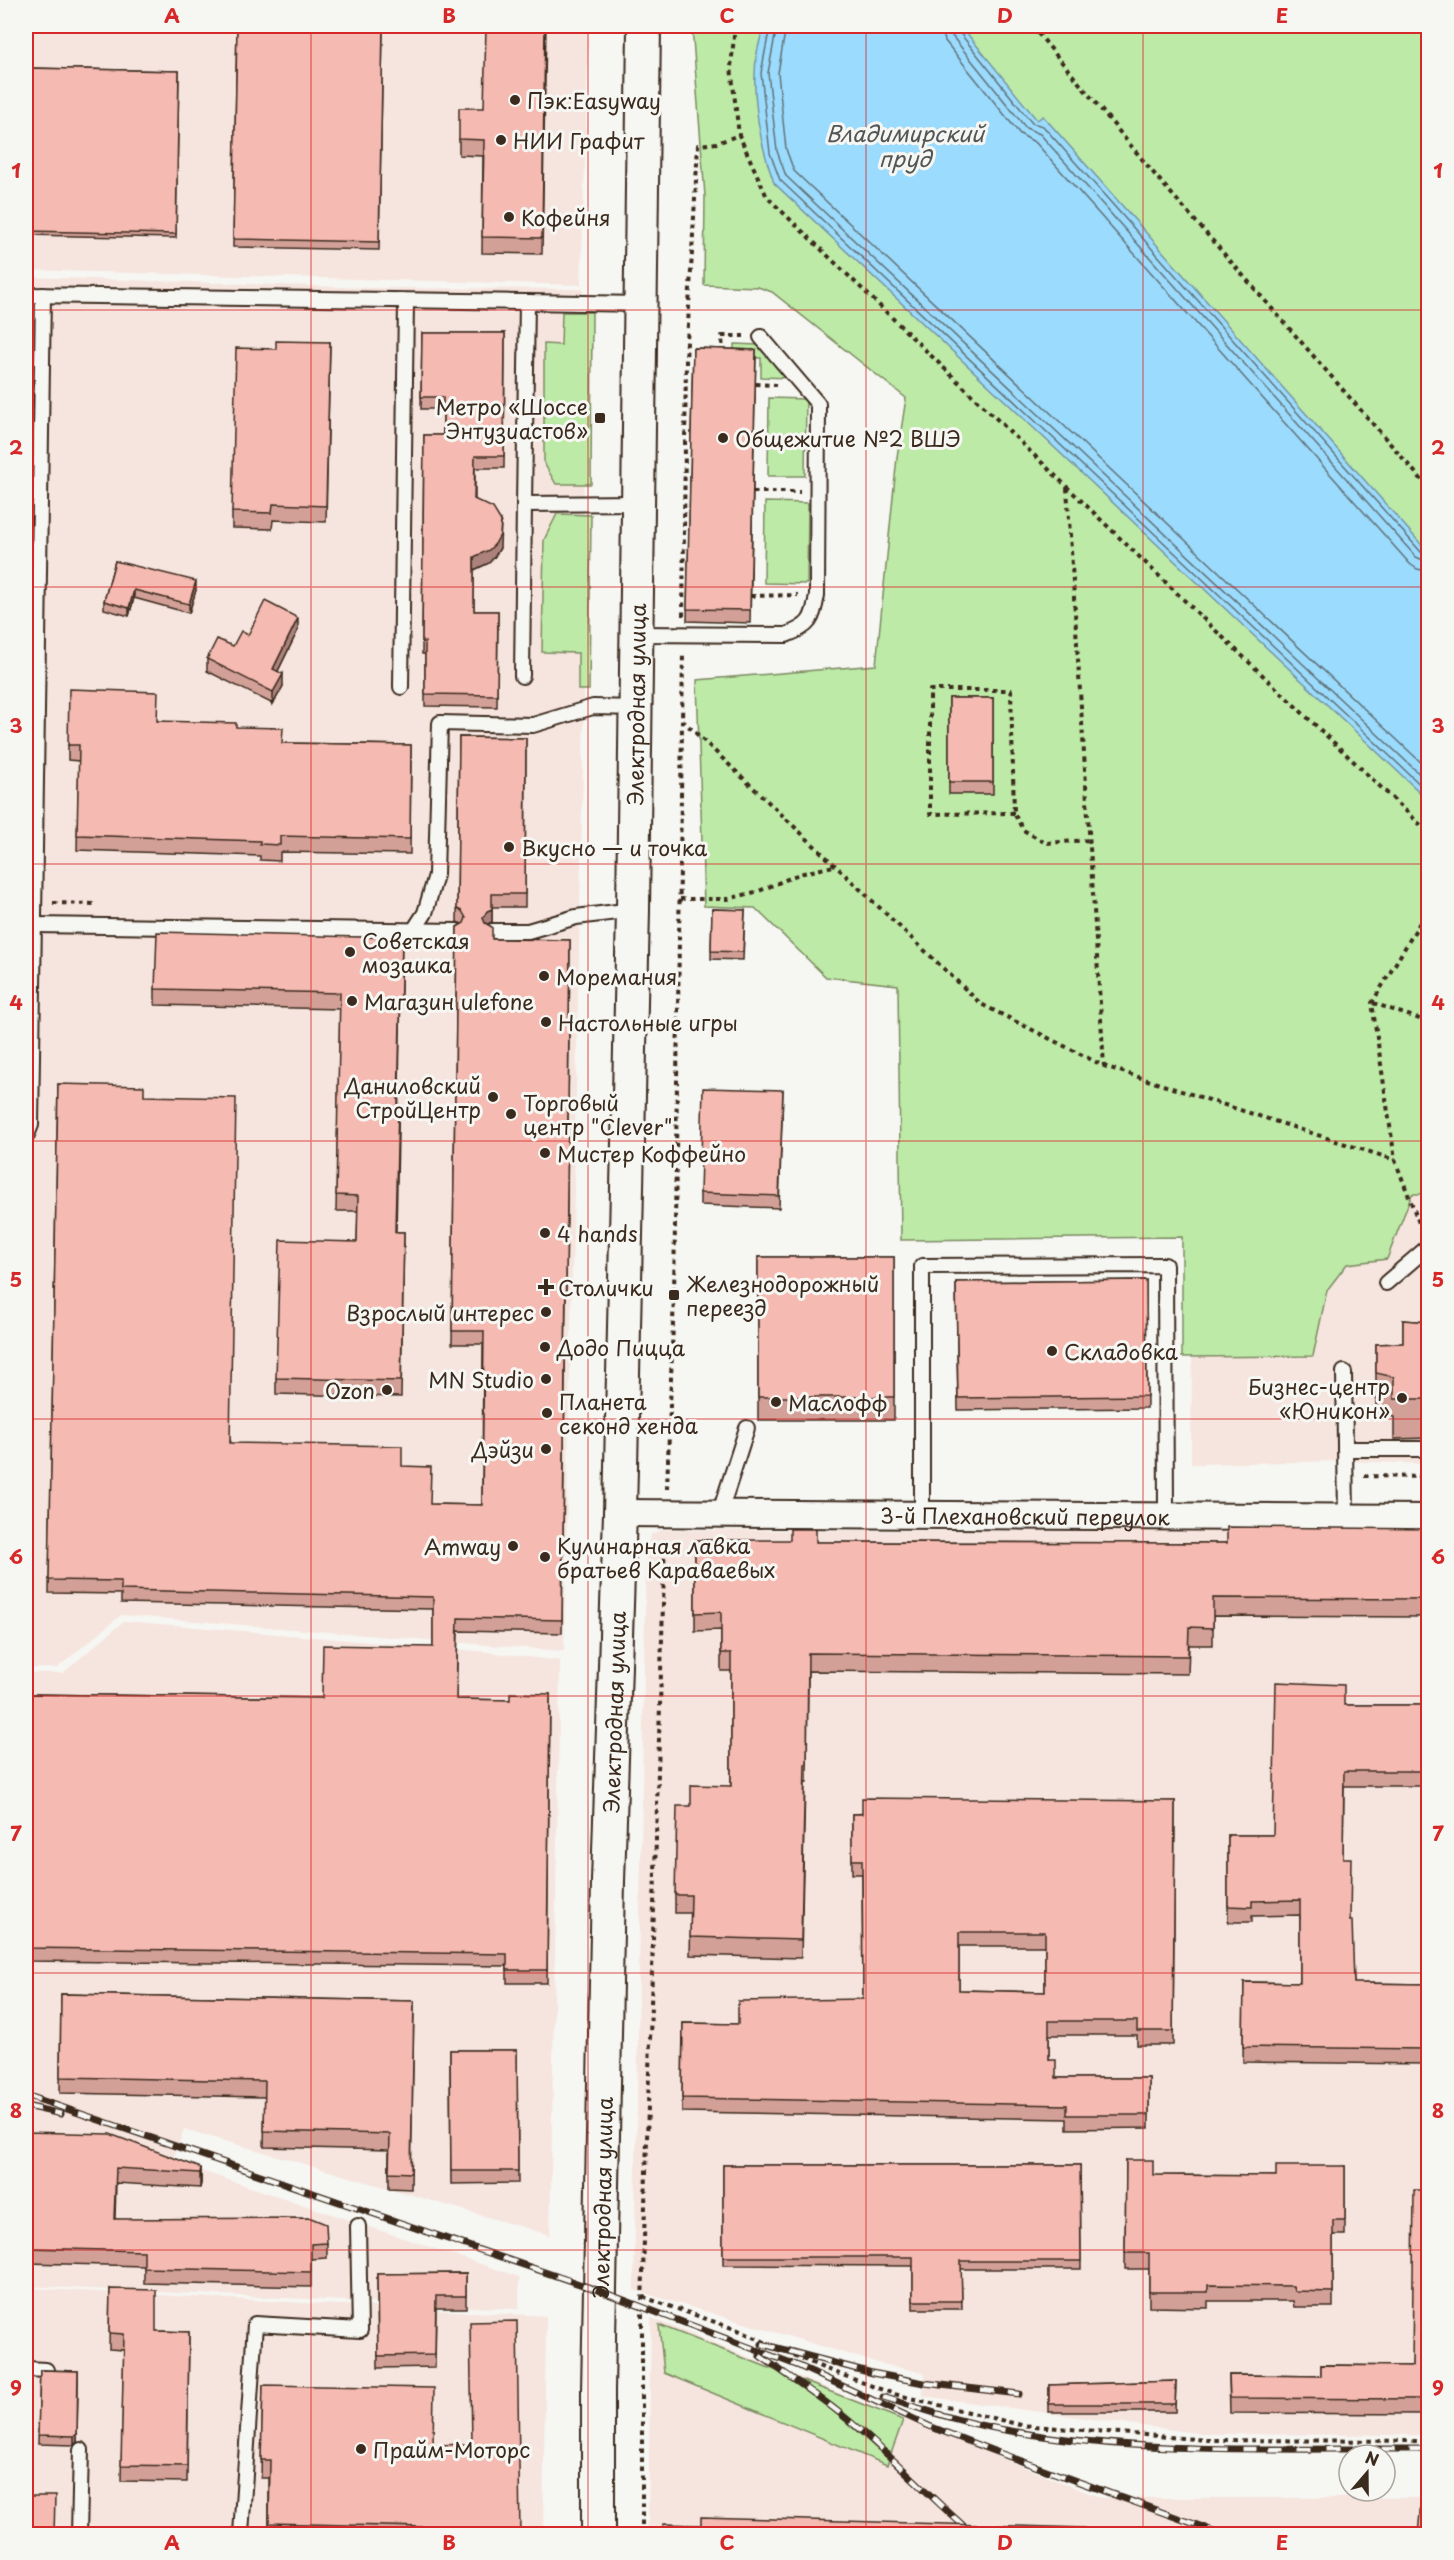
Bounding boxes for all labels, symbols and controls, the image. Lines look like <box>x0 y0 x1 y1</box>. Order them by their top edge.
text: A <box>164 0 180 30</box>
text: B <box>442 0 456 30</box>
text: C <box>719 0 735 30</box>
text: D <box>997 0 1013 30</box>
text: E <box>1276 0 1288 30</box>
place label: Пэк:Easyway <box>527 84 661 116</box>
marker: Пэк:Easyway <box>508 93 522 107</box>
water label: Владимирский пруд <box>826 116 987 174</box>
place label: НИИ Графит <box>513 124 645 156</box>
marker: НИИ Графит <box>494 133 508 147</box>
text: 1 <box>11 155 21 185</box>
text: 1 <box>1433 155 1443 185</box>
place label: Кофейня <box>521 201 611 233</box>
marker: Кофейня <box>502 210 516 224</box>
place label: Метро «Шоссе Энтузиастов» <box>436 390 588 446</box>
marker: Метро «Шоссе Энтузиастов» <box>593 411 607 425</box>
place label: Общежитие №2 ВШЭ <box>735 422 961 454</box>
marker: Общежитие №2 ВШЭ <box>716 431 730 445</box>
text: 2 <box>9 432 23 462</box>
text: 2 <box>1431 432 1445 462</box>
street label: Электродная улица <box>618 602 653 806</box>
text: 3 <box>9 710 23 740</box>
text: 3 <box>1431 710 1445 740</box>
place label: Вкусно — и точка <box>521 831 708 863</box>
marker: Вкусно — и точка <box>502 840 516 854</box>
place label: Советская мозаика <box>362 924 470 980</box>
marker: Советская мозаика <box>343 945 357 959</box>
place label: Моремания <box>556 960 677 992</box>
marker: Моремания <box>537 969 551 983</box>
place label: Магазин ulefone <box>364 985 534 1017</box>
text: 4 <box>9 987 23 1017</box>
text: 4 <box>1431 987 1445 1017</box>
marker: Магазин ulefone <box>345 994 359 1008</box>
place label: Настольные игры <box>558 1006 738 1038</box>
marker: Настольные игры <box>539 1015 553 1029</box>
place label: Даниловский СтройЦентр <box>344 1069 481 1125</box>
place label: Торговый центр "Clever" <box>523 1086 673 1142</box>
marker: Даниловский СтройЦентр <box>486 1090 500 1104</box>
marker: Торговый центр "Clever" <box>504 1107 518 1121</box>
place label: Мистер Коффейно <box>557 1137 746 1169</box>
marker: Мистер Коффейно <box>538 1146 552 1160</box>
place label: 4 hands <box>557 1217 638 1249</box>
marker: 4 hands <box>538 1226 552 1240</box>
text: 5 <box>10 1264 22 1294</box>
text: 5 <box>1432 1264 1444 1294</box>
place label: Железнодорожный переезд <box>686 1267 879 1323</box>
place label: Столички <box>558 1271 654 1303</box>
marker: Столички <box>539 1280 553 1294</box>
marker: Железнодорожный переезд <box>667 1288 681 1302</box>
place label: Взрослый интерес <box>346 1296 534 1328</box>
marker: Взрослый интерес <box>539 1305 553 1319</box>
place label: Додо Пицца <box>556 1331 686 1363</box>
place label: Складовка <box>1064 1335 1178 1367</box>
marker: Додо Пицца <box>538 1340 552 1354</box>
marker: Складовка <box>1045 1344 1059 1358</box>
place label: MN Studio <box>428 1363 534 1395</box>
place label: Бизнес-центр «Юникон» <box>1248 1370 1390 1426</box>
marker: MN Studio <box>539 1372 553 1386</box>
place label: Ozon <box>325 1374 375 1406</box>
marker: Ozon <box>380 1383 394 1397</box>
place label: Планета секонд хенда <box>559 1385 698 1441</box>
place label: Маслофф <box>788 1386 888 1418</box>
marker: Бизнес-центр «Юникон» <box>1395 1391 1409 1405</box>
marker: Маслофф <box>769 1395 783 1409</box>
marker: Планета секонд хенда <box>540 1406 554 1420</box>
place label: Дэйзи <box>471 1433 534 1465</box>
marker: Дэйзи <box>539 1442 553 1456</box>
street label: 3-й Плехановский переулок <box>880 1499 1171 1532</box>
place label: Кулинарная лавка братьев Караваевых <box>557 1529 775 1585</box>
place label: Amway <box>424 1530 501 1562</box>
marker: Amway <box>506 1539 520 1553</box>
text: 6 <box>9 1541 23 1571</box>
text: 6 <box>1431 1541 1445 1571</box>
marker: Кулинарная лавка братьев Караваевых <box>538 1550 552 1564</box>
street label: Электродная улица <box>594 1610 633 1814</box>
text: 7 <box>10 1818 22 1848</box>
text: 7 <box>1432 1818 1444 1848</box>
text: 8 <box>10 2095 22 2125</box>
text: 8 <box>1432 2095 1444 2125</box>
street label: Электродная улица <box>584 2096 620 2299</box>
text: 9 <box>10 2372 22 2402</box>
text: 9 <box>1432 2372 1444 2402</box>
place label: Прайм-Моторс <box>373 2433 530 2465</box>
marker: Прайм-Моторс <box>354 2442 368 2456</box>
north arrow <box>1337 2443 1397 2503</box>
text: N <box>1362 2445 1383 2471</box>
text: A <box>164 2527 180 2557</box>
text: B <box>442 2527 456 2557</box>
text: C <box>719 2527 735 2557</box>
text: D <box>997 2527 1013 2557</box>
text: E <box>1276 2527 1288 2557</box>

